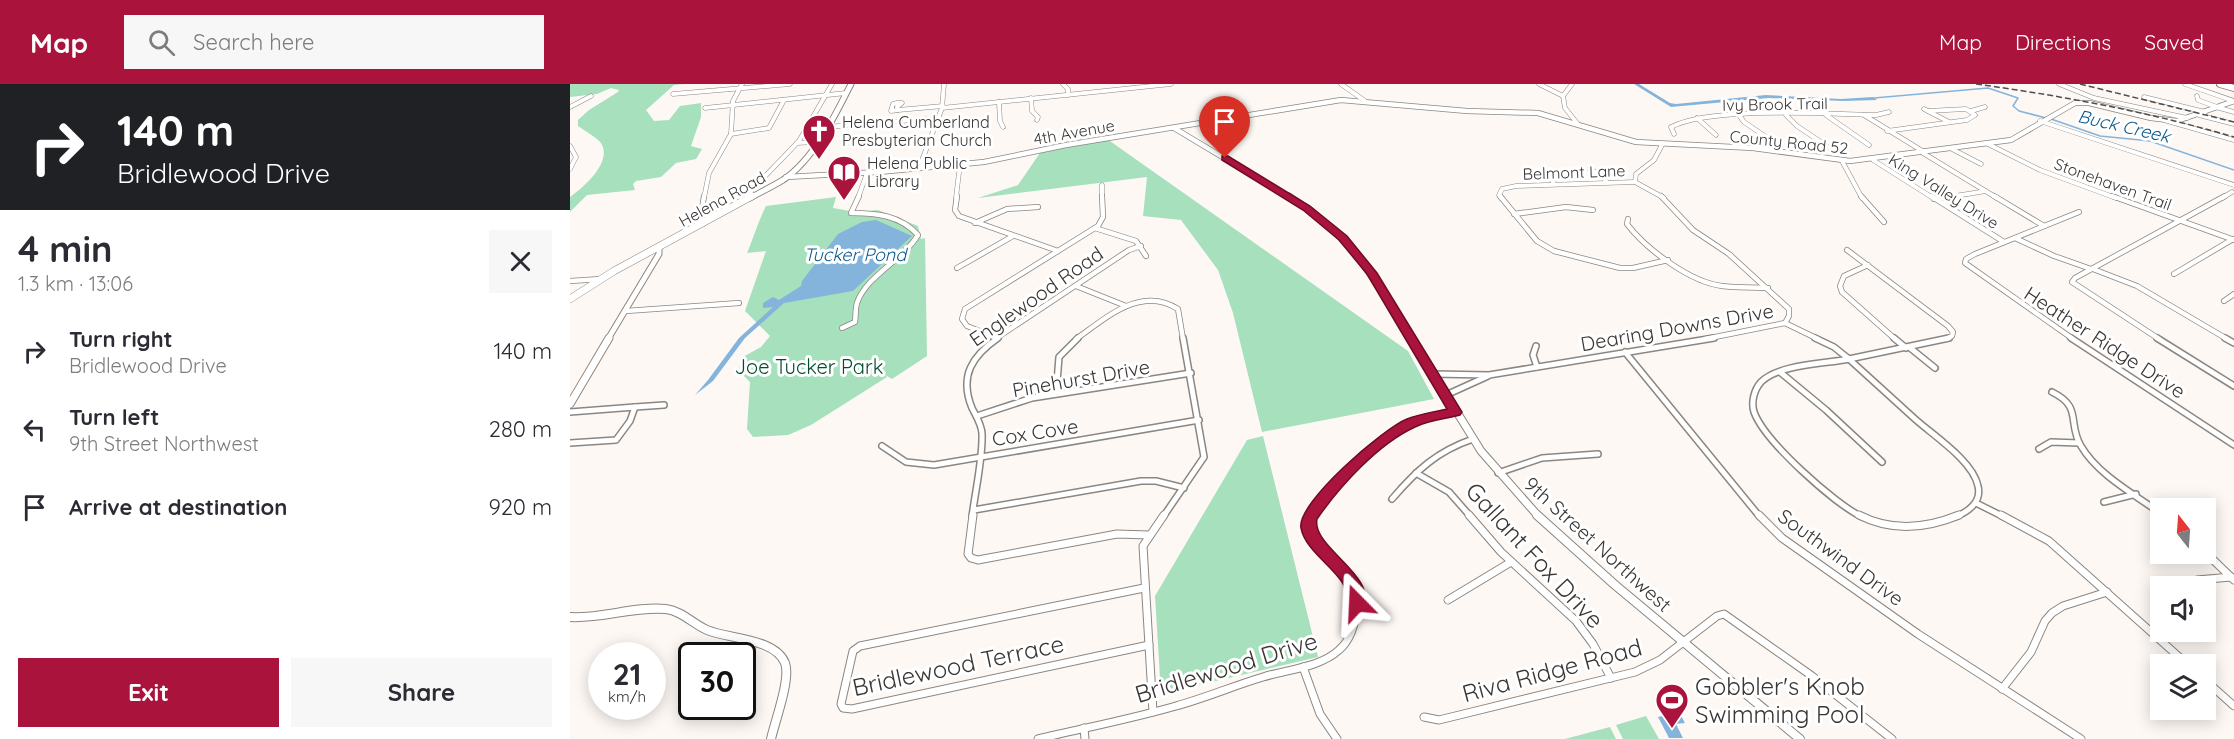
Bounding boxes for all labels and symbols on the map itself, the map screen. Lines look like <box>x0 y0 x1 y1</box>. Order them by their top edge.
street label: Ivy Brook Trail <box>1722 93 1828 115</box>
pin <box>1199 96 1250 158</box>
water label: Buck Creek <box>2076 104 2174 148</box>
place label: Helena Cumberland Presbyterian Church <box>842 112 992 150</box>
church icon: Helena Cumberland Presbyterian Church <box>801 113 837 160</box>
street label: 4th Avenue <box>1032 115 1116 149</box>
street label: County Road 52 <box>1729 126 1849 158</box>
street label: King Valley Drive <box>1885 149 2003 233</box>
place label: Helena Public Library <box>867 153 967 191</box>
street label: Stonehaven Trail <box>2052 153 2174 215</box>
library icon: Helena Public Library <box>826 154 862 201</box>
street label: Belmont Lane <box>1522 160 1626 184</box>
street label: Helena Road <box>675 167 769 231</box>
street label: Englewood Road <box>964 241 1108 351</box>
water label: Tucker Pond <box>804 243 908 266</box>
street label: Heather Ridge Drive <box>2020 281 2190 403</box>
street label: Dearing Downs Drive <box>1578 298 1776 356</box>
park label: Joe Tucker Park <box>735 354 883 379</box>
street label: Pinehurst Drive <box>1010 354 1152 402</box>
street label: Cox Cove <box>990 413 1080 451</box>
street label: 9th Street Northwest <box>1519 471 1677 617</box>
street label: Gallant Fox Drive <box>1460 476 1610 634</box>
north arrow <box>2150 498 2216 564</box>
street label: Southwind Drive <box>1773 503 1909 611</box>
position arrow <box>1325 571 1389 635</box>
street label: Bridlewood Drive <box>1131 625 1321 709</box>
street label: Bridlewood Terrace <box>850 628 1066 702</box>
street label: Riva Ridge Road <box>1459 632 1645 708</box>
speed limit sign: 30 <box>678 642 756 720</box>
place label: Gobbler's Knob Swimming Pool <box>1695 671 1865 729</box>
sports icon: Gobbler's Knob Swimming Pool <box>1654 682 1690 729</box>

